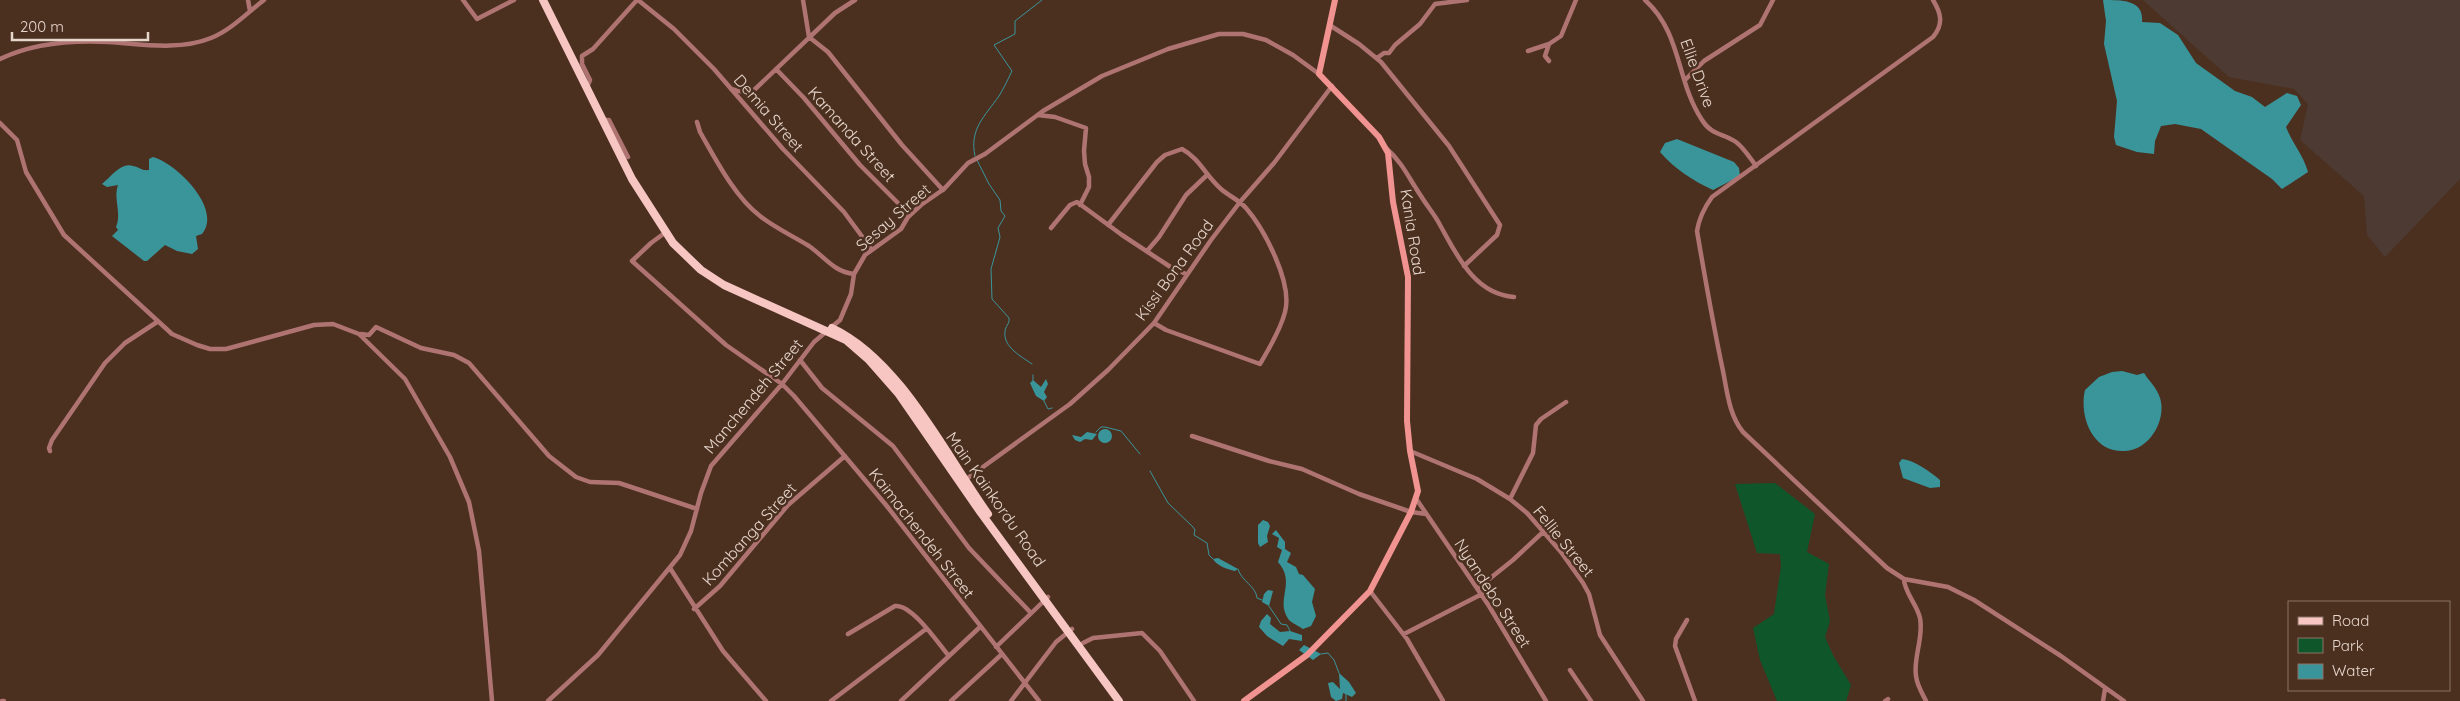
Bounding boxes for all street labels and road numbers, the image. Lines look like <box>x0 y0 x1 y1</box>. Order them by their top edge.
street label: Ellie Drive <box>1676 36 1720 110</box>
street label: Demia Street <box>730 70 808 156</box>
street label: Kamanda Street <box>804 82 900 186</box>
street label: Sesay Street <box>852 179 934 255</box>
street label: Kania Road <box>1396 188 1430 276</box>
street label: Kissi Bona Road <box>1131 216 1217 324</box>
street label: Manchendeh Street <box>699 335 807 457</box>
street label: Main Kainkordu Road <box>942 428 1050 570</box>
street label: Kaimachendeh Street <box>865 464 979 602</box>
street label: Kombanga Street <box>698 479 800 589</box>
street label: Fellie Street <box>1529 501 1599 581</box>
street label: Nyandebo Street <box>1450 535 1536 651</box>

